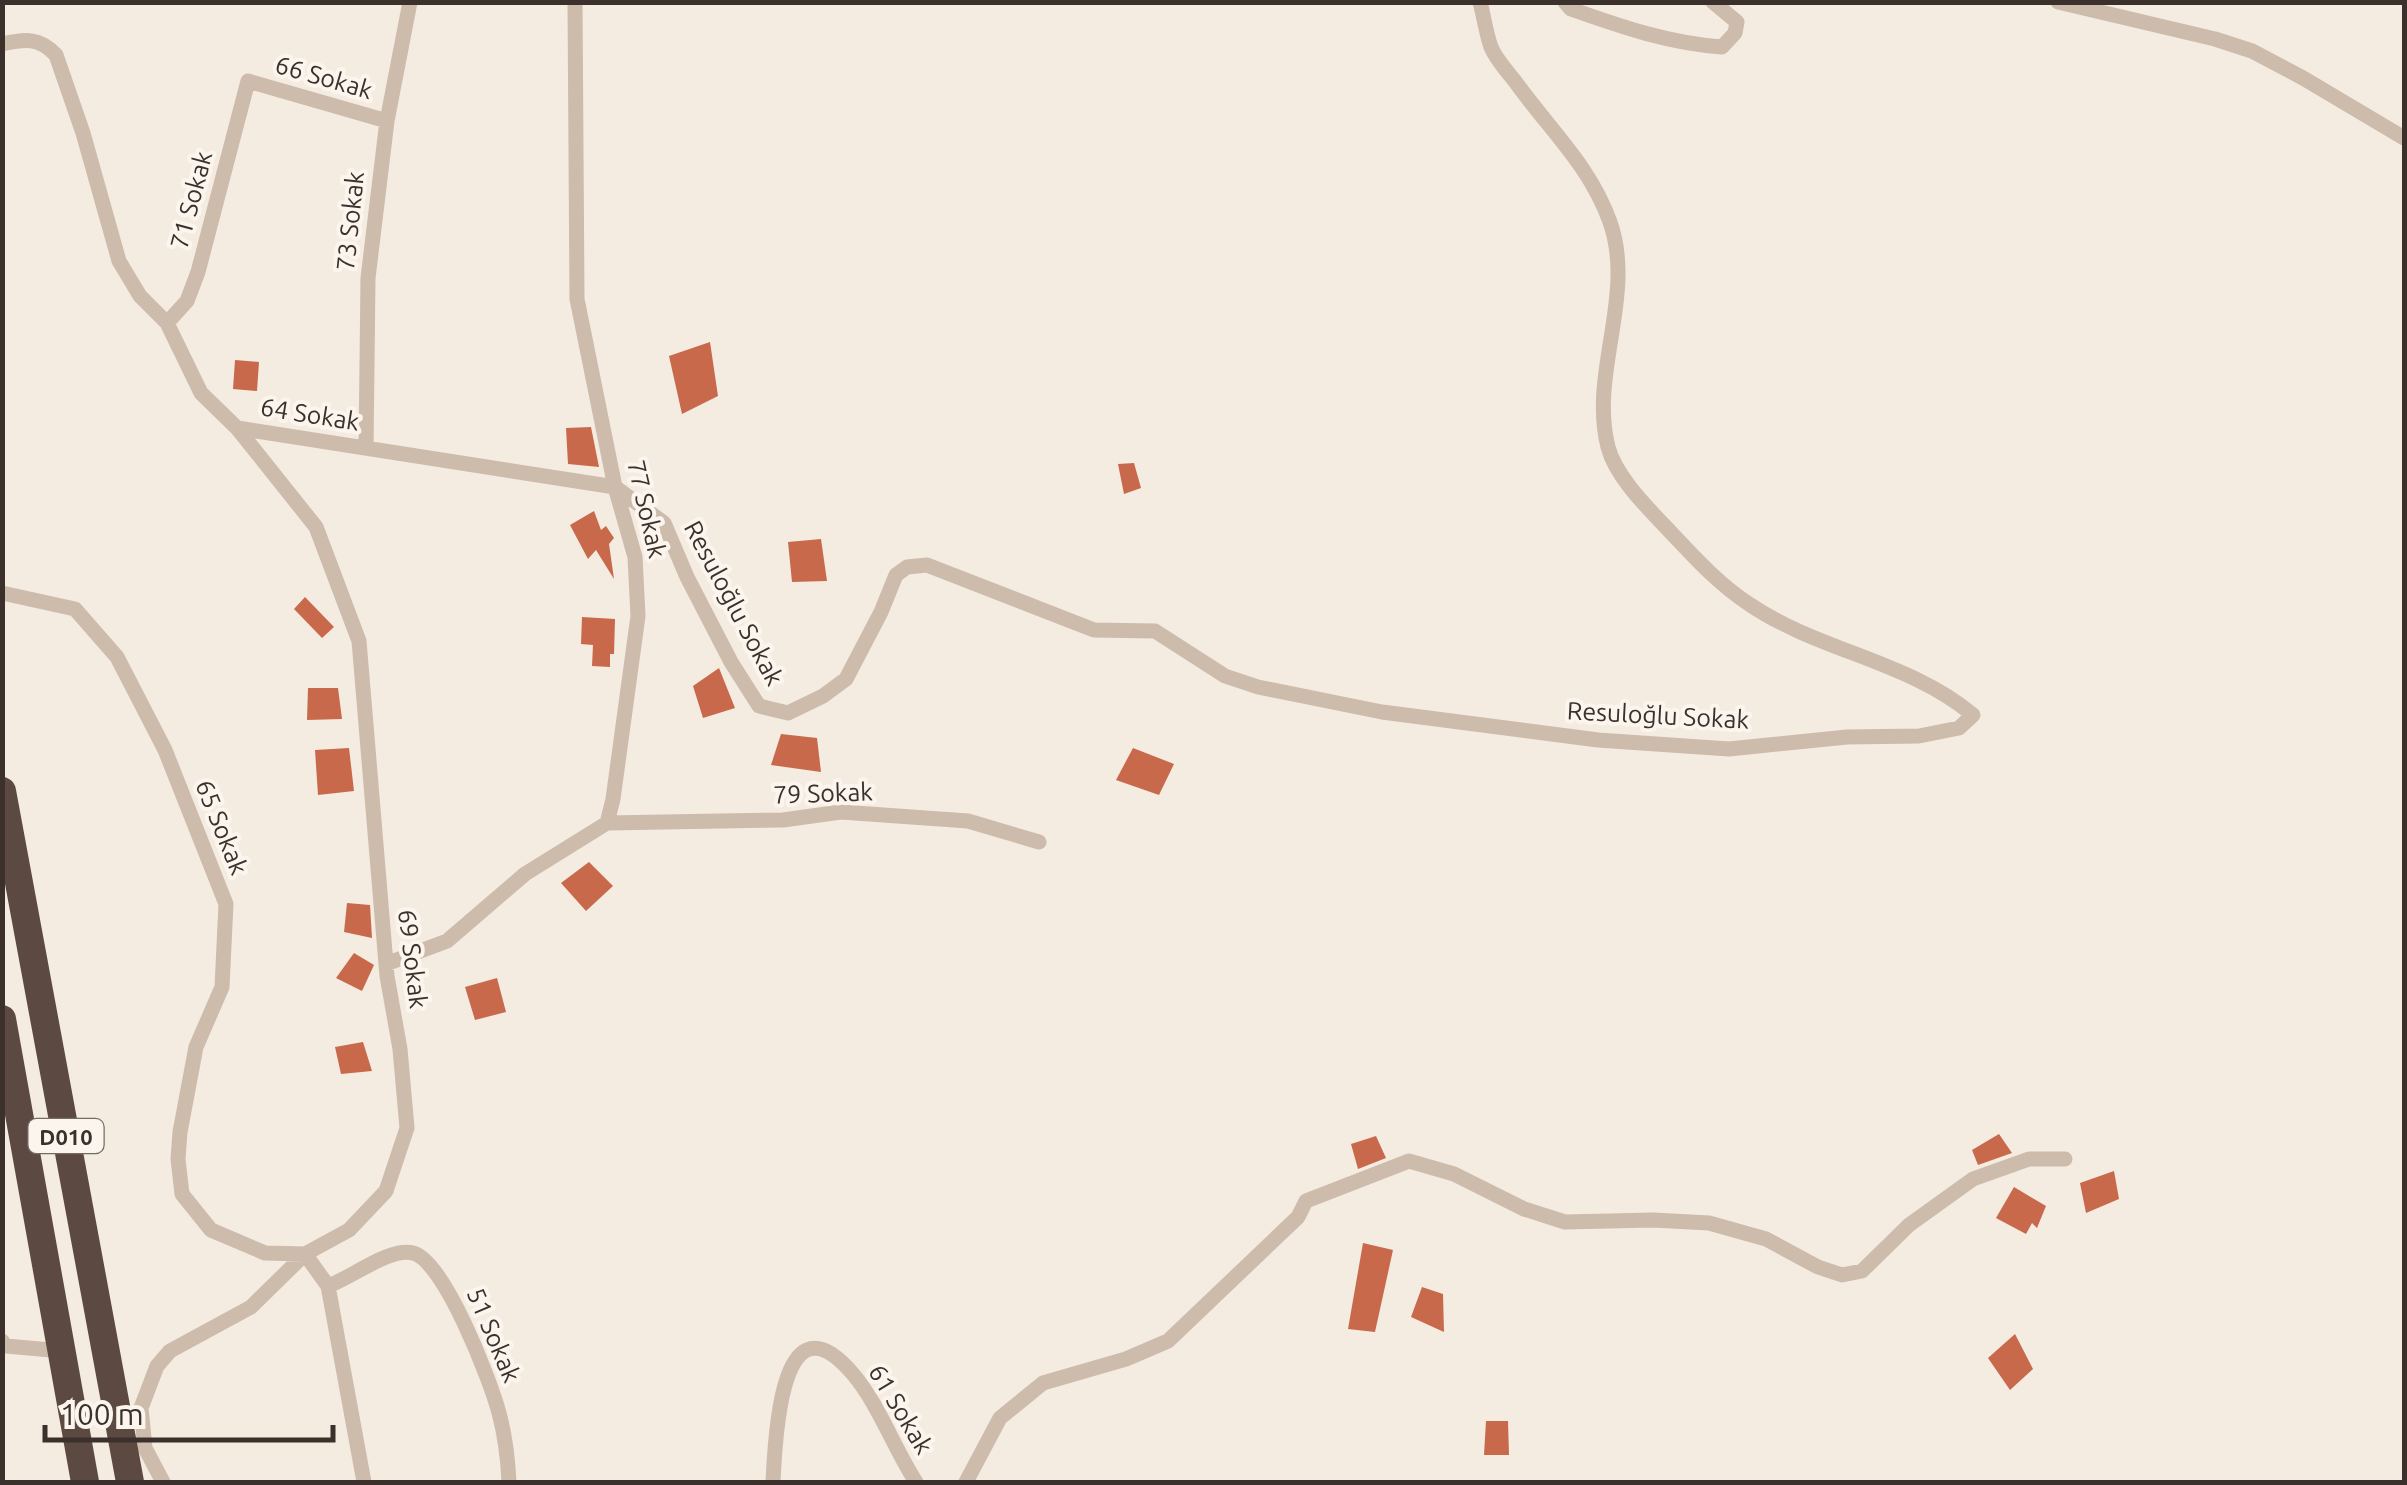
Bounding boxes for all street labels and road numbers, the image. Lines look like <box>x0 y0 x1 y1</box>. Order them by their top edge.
street label: 66 Sokak <box>272 50 376 104</box>
street label: 71 Sokak <box>165 148 218 252</box>
street label: 73 Sokak <box>331 170 369 272</box>
street label: 64 Sokak <box>259 392 362 436</box>
street label: 77 Sokak <box>622 457 672 561</box>
street label: Resuloğlu Sokak <box>679 516 789 690</box>
street label: Resuloğlu Sokak <box>1566 696 1750 734</box>
street label: 65 Sokak <box>190 776 254 879</box>
street label: 79 Sokak <box>773 777 874 809</box>
street label: 69 Sokak <box>393 908 433 1011</box>
road number: D010 <box>28 1119 104 1153</box>
street label: 51 Sokak <box>462 1284 527 1387</box>
street label: 61 Sokak <box>863 1359 939 1459</box>

